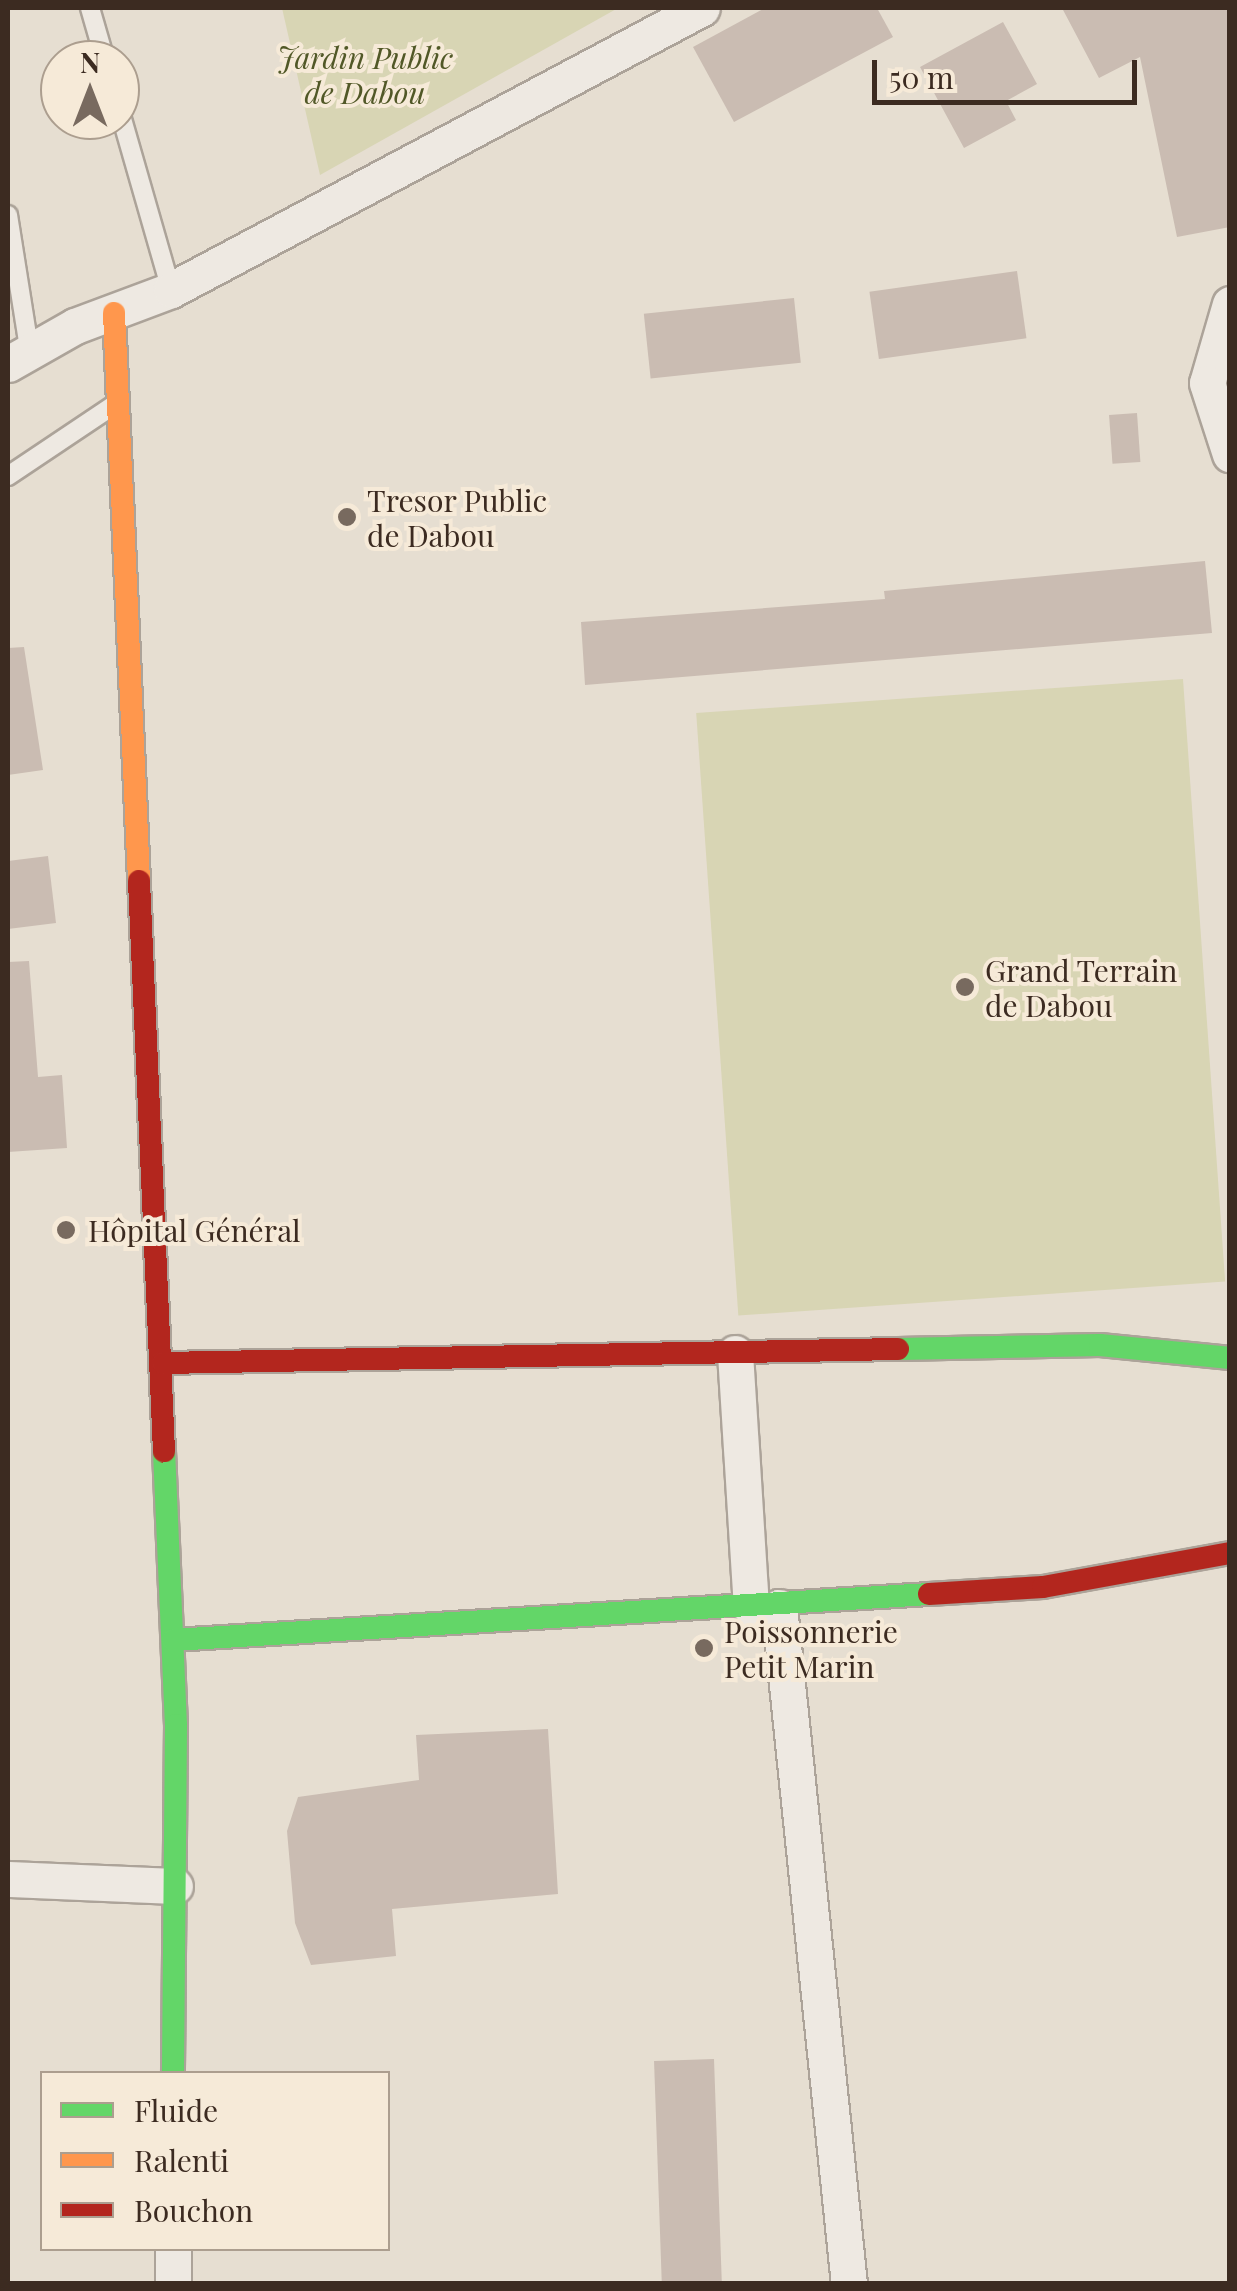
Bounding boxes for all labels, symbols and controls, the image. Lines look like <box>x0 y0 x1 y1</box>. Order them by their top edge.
park label: Jardin Public de Dabou <box>277 39 453 110</box>
north arrow <box>40 40 140 140</box>
scale bar <box>877 40 1142 102</box>
text: N <box>80 43 100 80</box>
text: 50 m <box>889 57 954 97</box>
place label: Tresor Public de Dabou <box>367 482 548 552</box>
marker: Tresor Public de Dabou <box>336 506 358 528</box>
place label: Grand Terrain de Dabou <box>985 952 1178 1022</box>
marker: Grand Terrain de Dabou <box>954 976 976 998</box>
place label: Hôpital Général <box>88 1212 301 1248</box>
marker: Hôpital Général <box>53 1217 79 1243</box>
place label: Poissonnerie Petit Marin <box>724 1613 898 1684</box>
marker: Poissonnerie Petit Marin <box>693 1637 715 1659</box>
legend <box>40 2071 390 2251</box>
text: Fluide <box>134 2090 218 2130</box>
text: Ralenti <box>134 2140 229 2180</box>
text: Bouchon <box>134 2190 253 2230</box>

